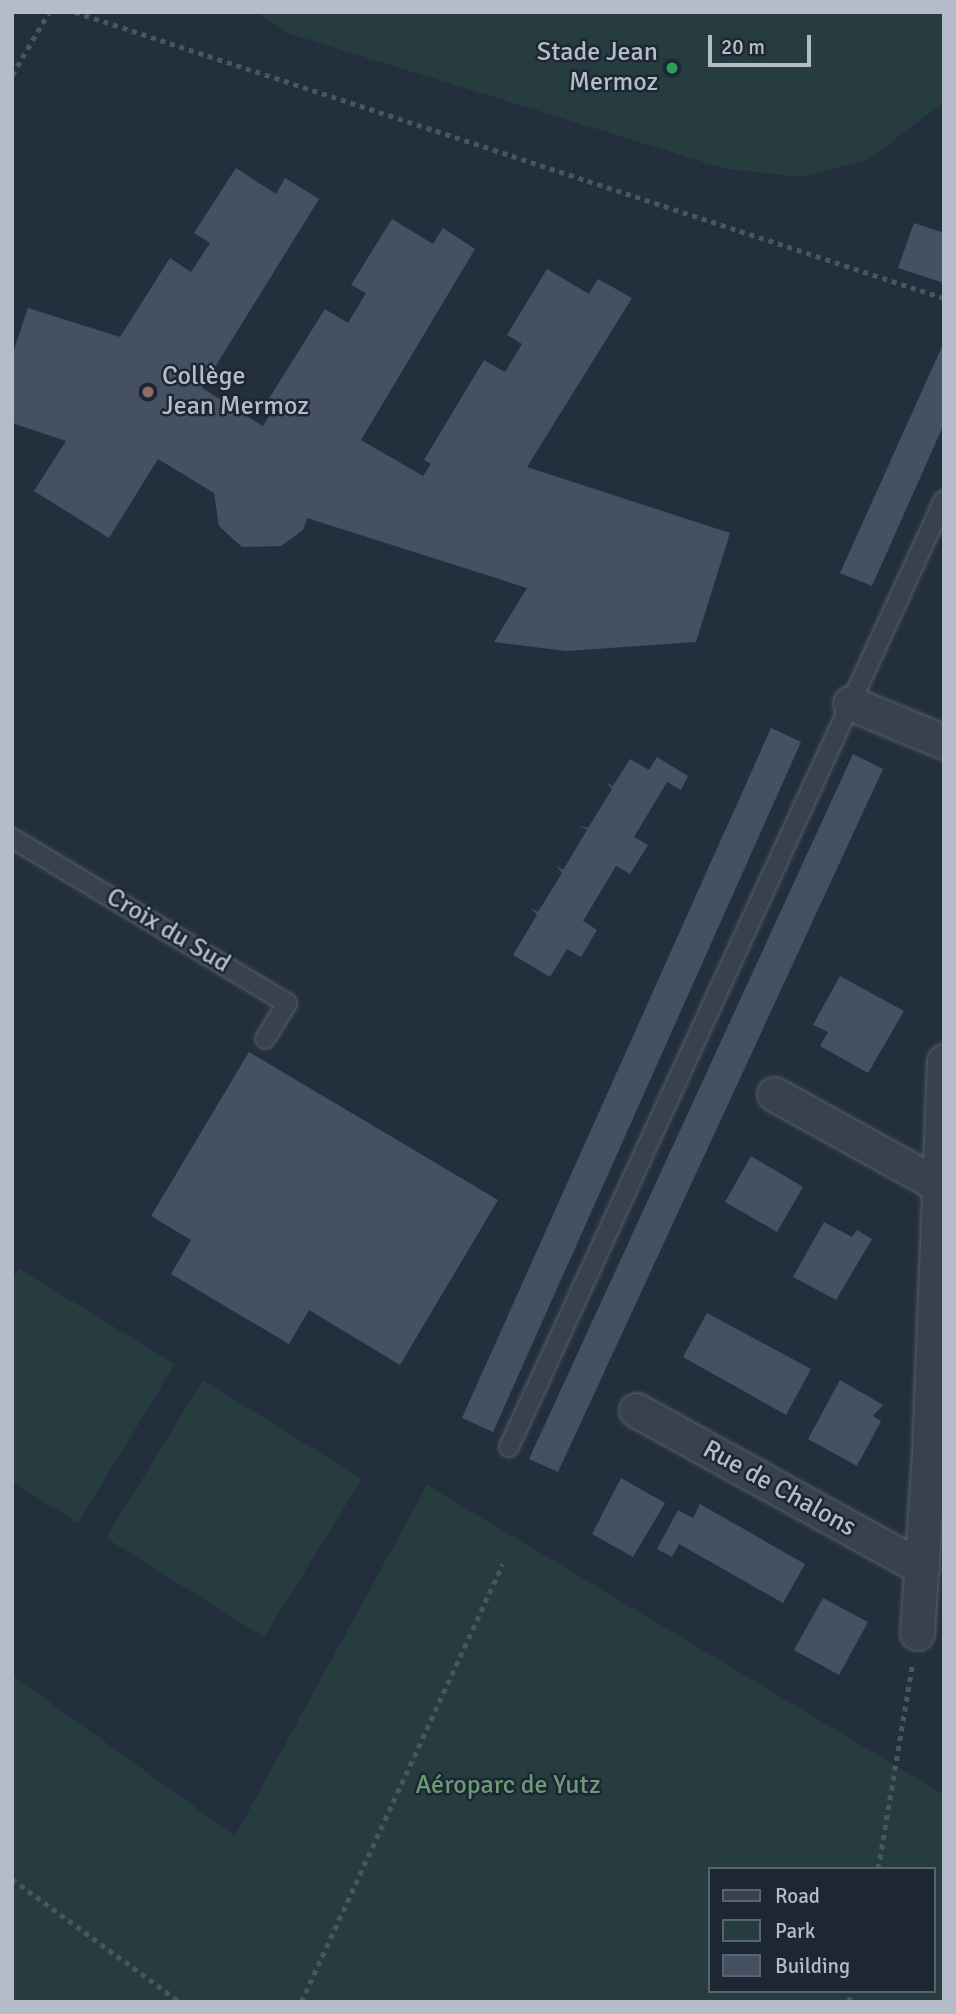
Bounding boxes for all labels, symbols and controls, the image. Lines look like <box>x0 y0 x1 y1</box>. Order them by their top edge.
scale bar <box>711 21 814 65</box>
text: 20 m <box>721 34 765 60</box>
place label: Stade Jean Mermoz <box>537 37 658 98</box>
marker: Stade Jean Mermoz <box>664 60 680 76</box>
place label: Collège Jean Mermoz <box>162 361 309 422</box>
marker: Collège Jean Mermoz <box>140 384 156 400</box>
street label: Croix du Sud <box>100 882 236 980</box>
street label: Rue de Chalons <box>697 1434 861 1544</box>
park label: Aéroparc de Yutz <box>415 1770 601 1802</box>
legend <box>708 1867 935 1993</box>
text: Road <box>775 1883 820 1909</box>
text: Park <box>775 1918 815 1944</box>
text: Building <box>775 1953 850 1979</box>

